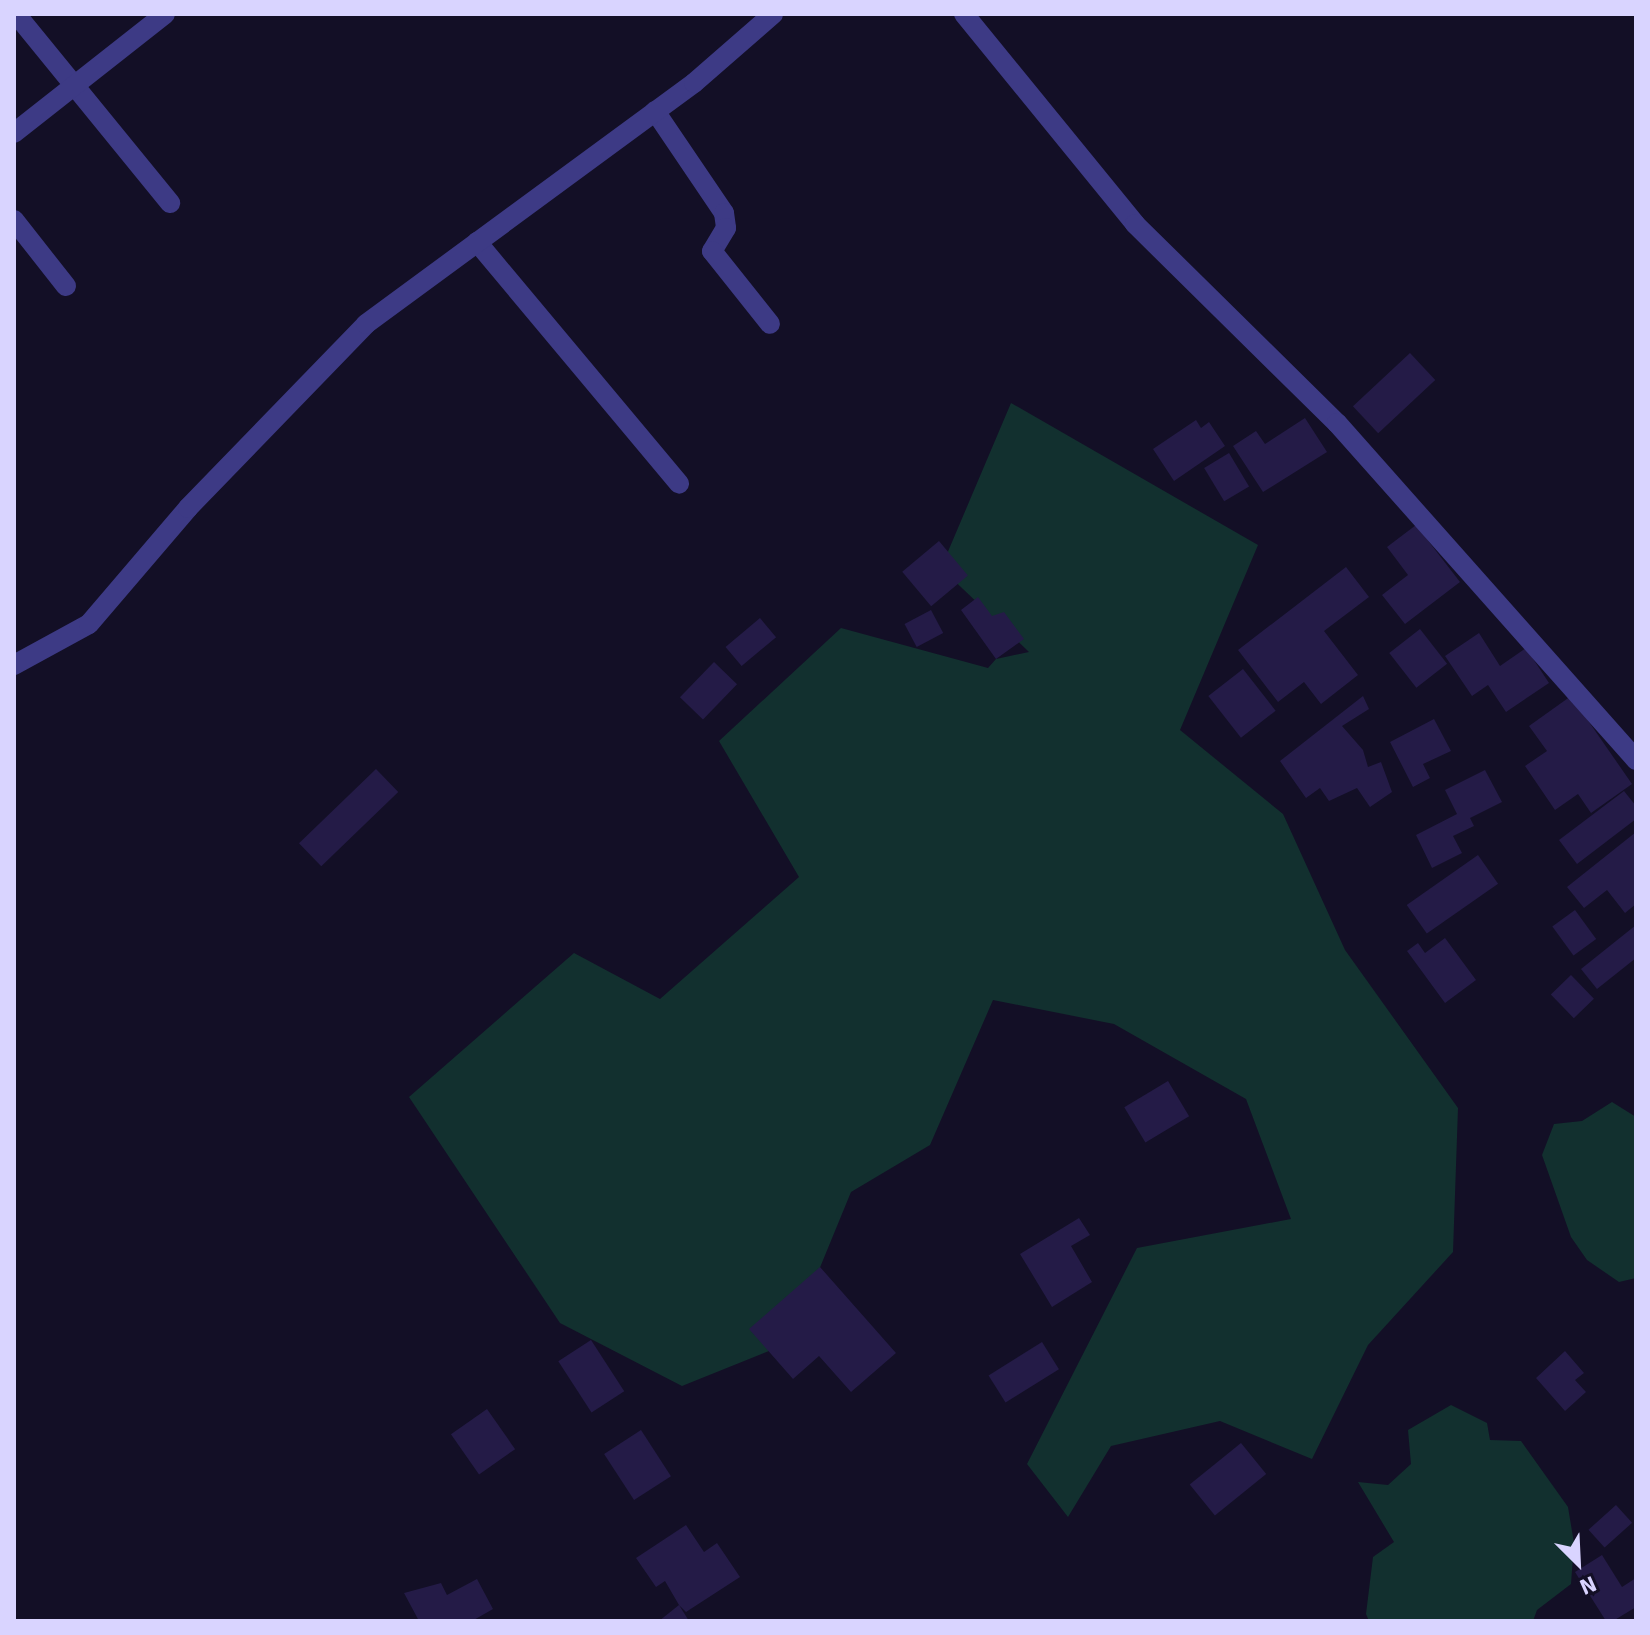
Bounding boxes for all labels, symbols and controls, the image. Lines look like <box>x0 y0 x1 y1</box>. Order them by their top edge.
north arrow <box>1538 1523 1618 1603</box>
text: N <box>1575 1570 1600 1601</box>

